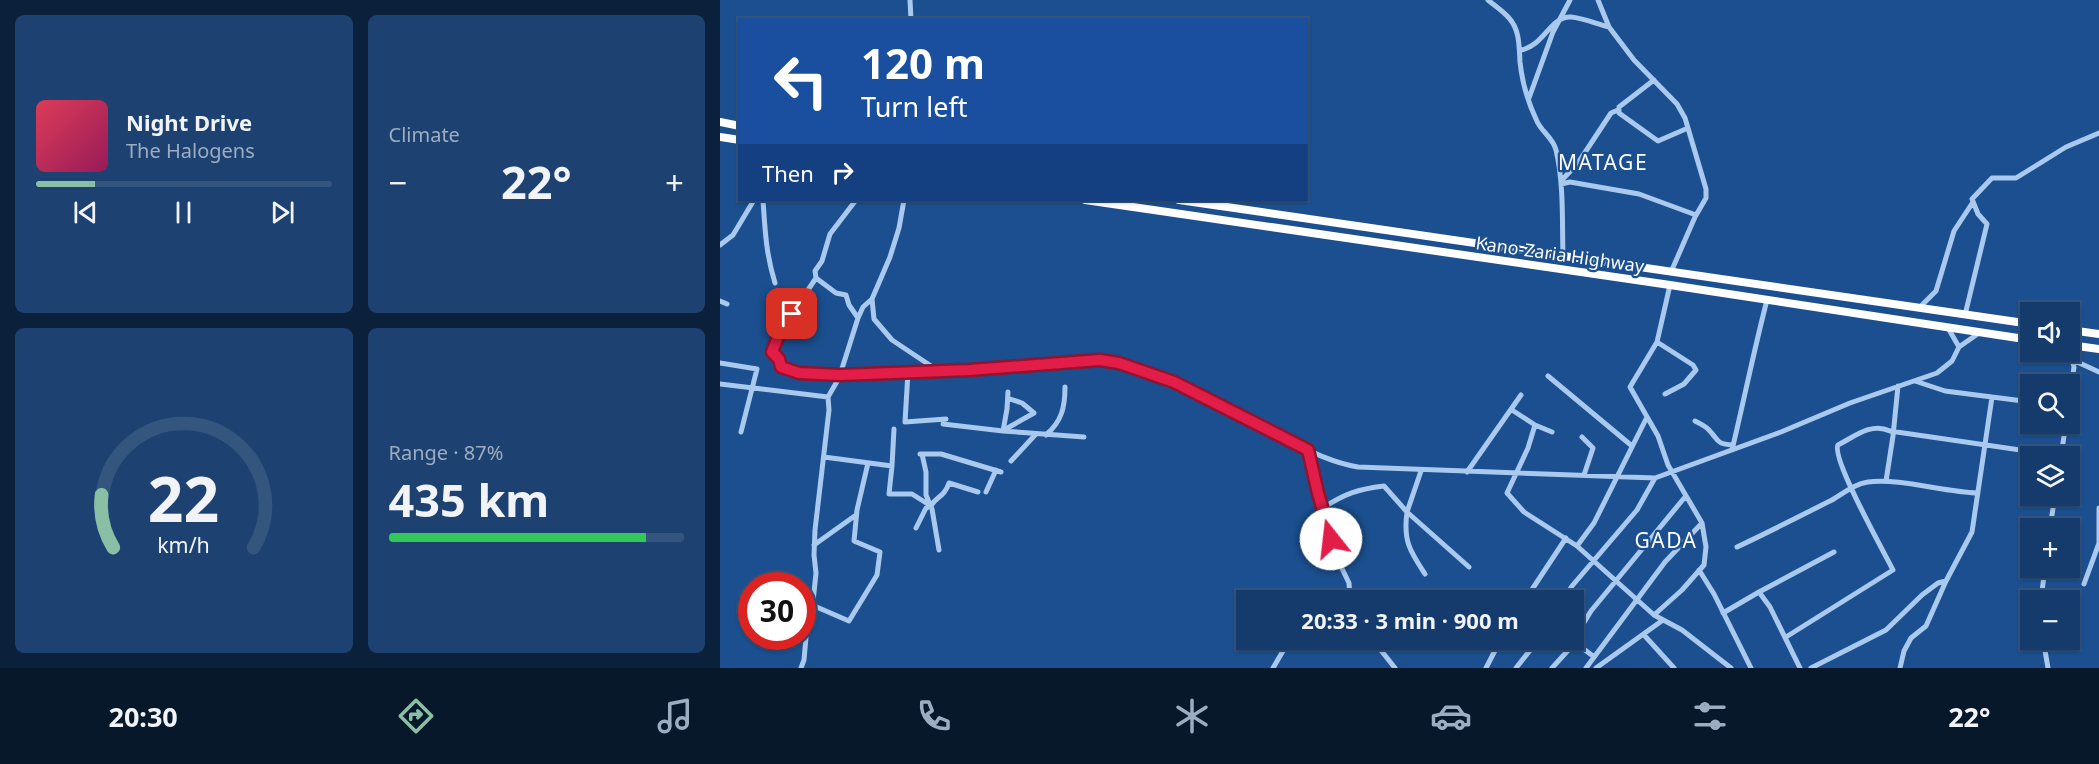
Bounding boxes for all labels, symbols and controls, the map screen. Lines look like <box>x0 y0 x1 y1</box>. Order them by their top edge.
text: 120 m <box>861 34 985 91</box>
icon: left <box>762 42 840 120</box>
text: Turn left <box>861 88 967 125</box>
text: Night Drive <box>126 107 252 137</box>
text: Climate <box>389 121 460 148</box>
text: The Halogens <box>126 137 255 164</box>
district label: MATAGE <box>1558 148 1648 176</box>
text: 22° <box>501 151 572 212</box>
icon: right <box>826 156 859 189</box>
text: Then <box>762 158 814 188</box>
text: − <box>389 160 407 205</box>
text: + <box>665 160 684 205</box>
icon: previous <box>69 196 102 229</box>
icon: pause <box>167 196 200 229</box>
icon: next <box>266 196 299 229</box>
street label: Kano-Zaria Highway <box>1474 230 1647 278</box>
pin <box>766 288 817 339</box>
icon: arrive <box>775 297 808 330</box>
map controls <box>2020 302 2080 650</box>
button: sound <box>2020 302 2080 362</box>
button: search <box>2020 374 2080 434</box>
text: Range · 87% <box>389 439 503 466</box>
button: layers <box>2020 446 2080 506</box>
text: 22 <box>148 455 219 540</box>
text: 435 km <box>389 469 549 530</box>
position arrow <box>1299 507 1363 571</box>
button: + <box>2020 518 2080 578</box>
district label: GADA <box>1634 526 1698 554</box>
text: km/h <box>157 530 210 559</box>
speed limit sign: 30 <box>738 572 816 650</box>
button: − <box>2020 590 2080 650</box>
text: 20:33 · 3 min · 900 m <box>1301 605 1519 635</box>
icon: directions <box>395 695 437 737</box>
icon: music <box>654 695 696 737</box>
icon: phone <box>913 695 955 737</box>
icon: climate <box>1171 695 1213 737</box>
icon: car <box>1430 695 1472 737</box>
icon: filters <box>1689 695 1731 737</box>
text: 20:30 <box>108 698 178 735</box>
text: 22° <box>1948 698 1991 735</box>

